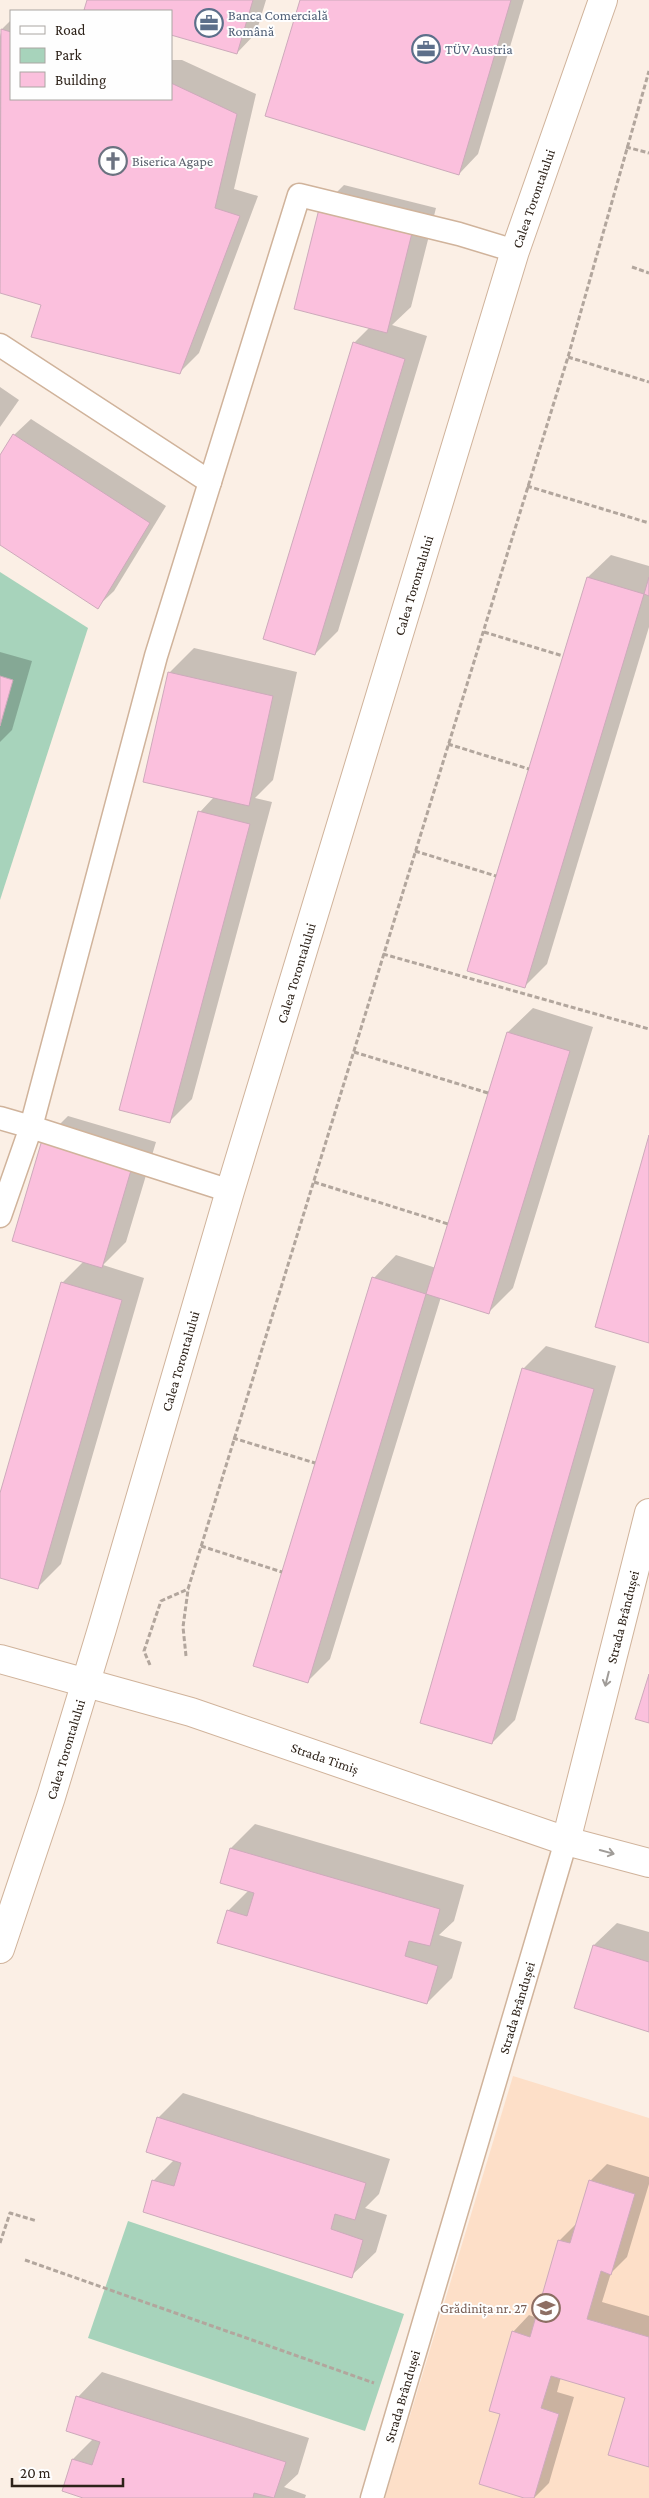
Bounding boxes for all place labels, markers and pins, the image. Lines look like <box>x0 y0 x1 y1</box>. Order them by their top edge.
place label: Banca Comercială Română <box>228 7 328 39</box>
office icon: Banca Comercială Română <box>194 8 224 38</box>
office icon: TÜV Austria <box>411 34 441 64</box>
place label: TÜV Austria <box>445 41 513 57</box>
church icon: Biserica Agape <box>98 146 128 176</box>
place label: Biserica Agape <box>132 153 213 169</box>
school or university icon: Grădinița nr. 27 <box>531 2293 561 2323</box>
place label: Grădinița nr. 27 <box>440 2300 528 2317</box>

